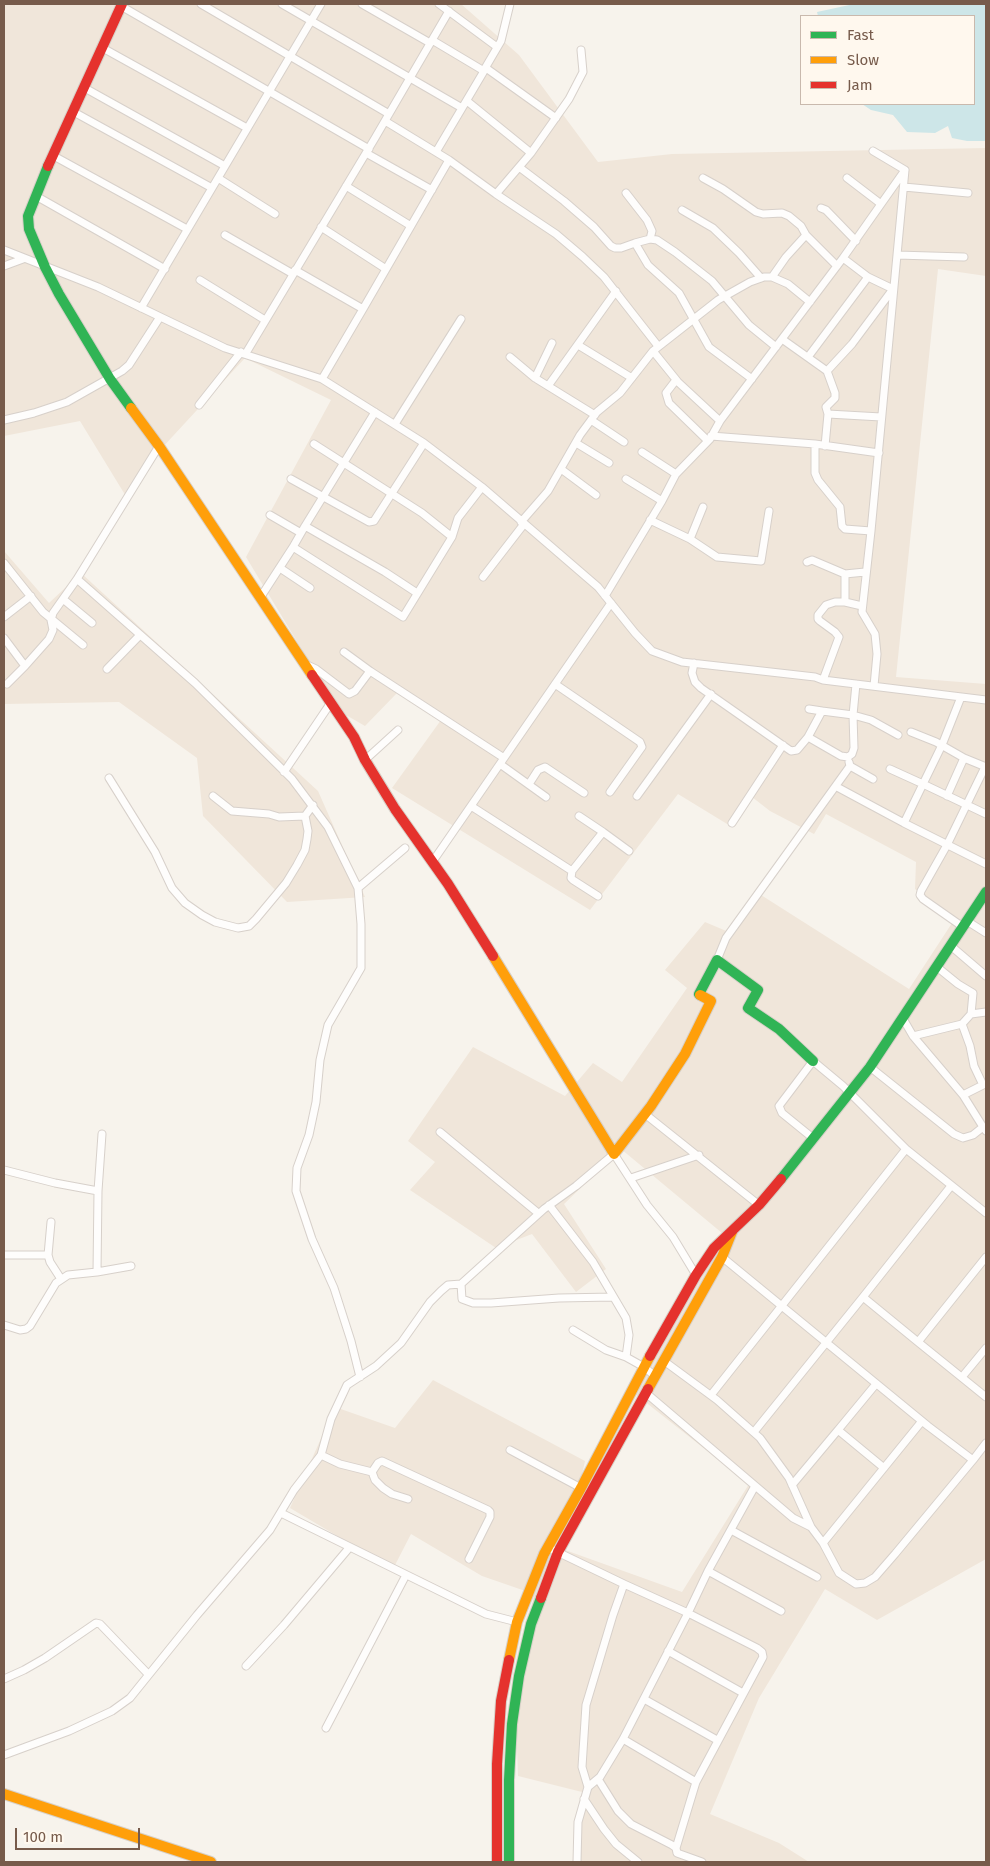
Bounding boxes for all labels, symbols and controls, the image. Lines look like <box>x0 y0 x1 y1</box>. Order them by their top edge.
legend <box>800 15 975 105</box>
text: Fast <box>847 26 874 44</box>
text: Slow <box>847 51 879 69</box>
text: Jam <box>847 76 873 94</box>
scale bar <box>18 1818 142 1850</box>
text: 100 m <box>23 1828 63 1846</box>

